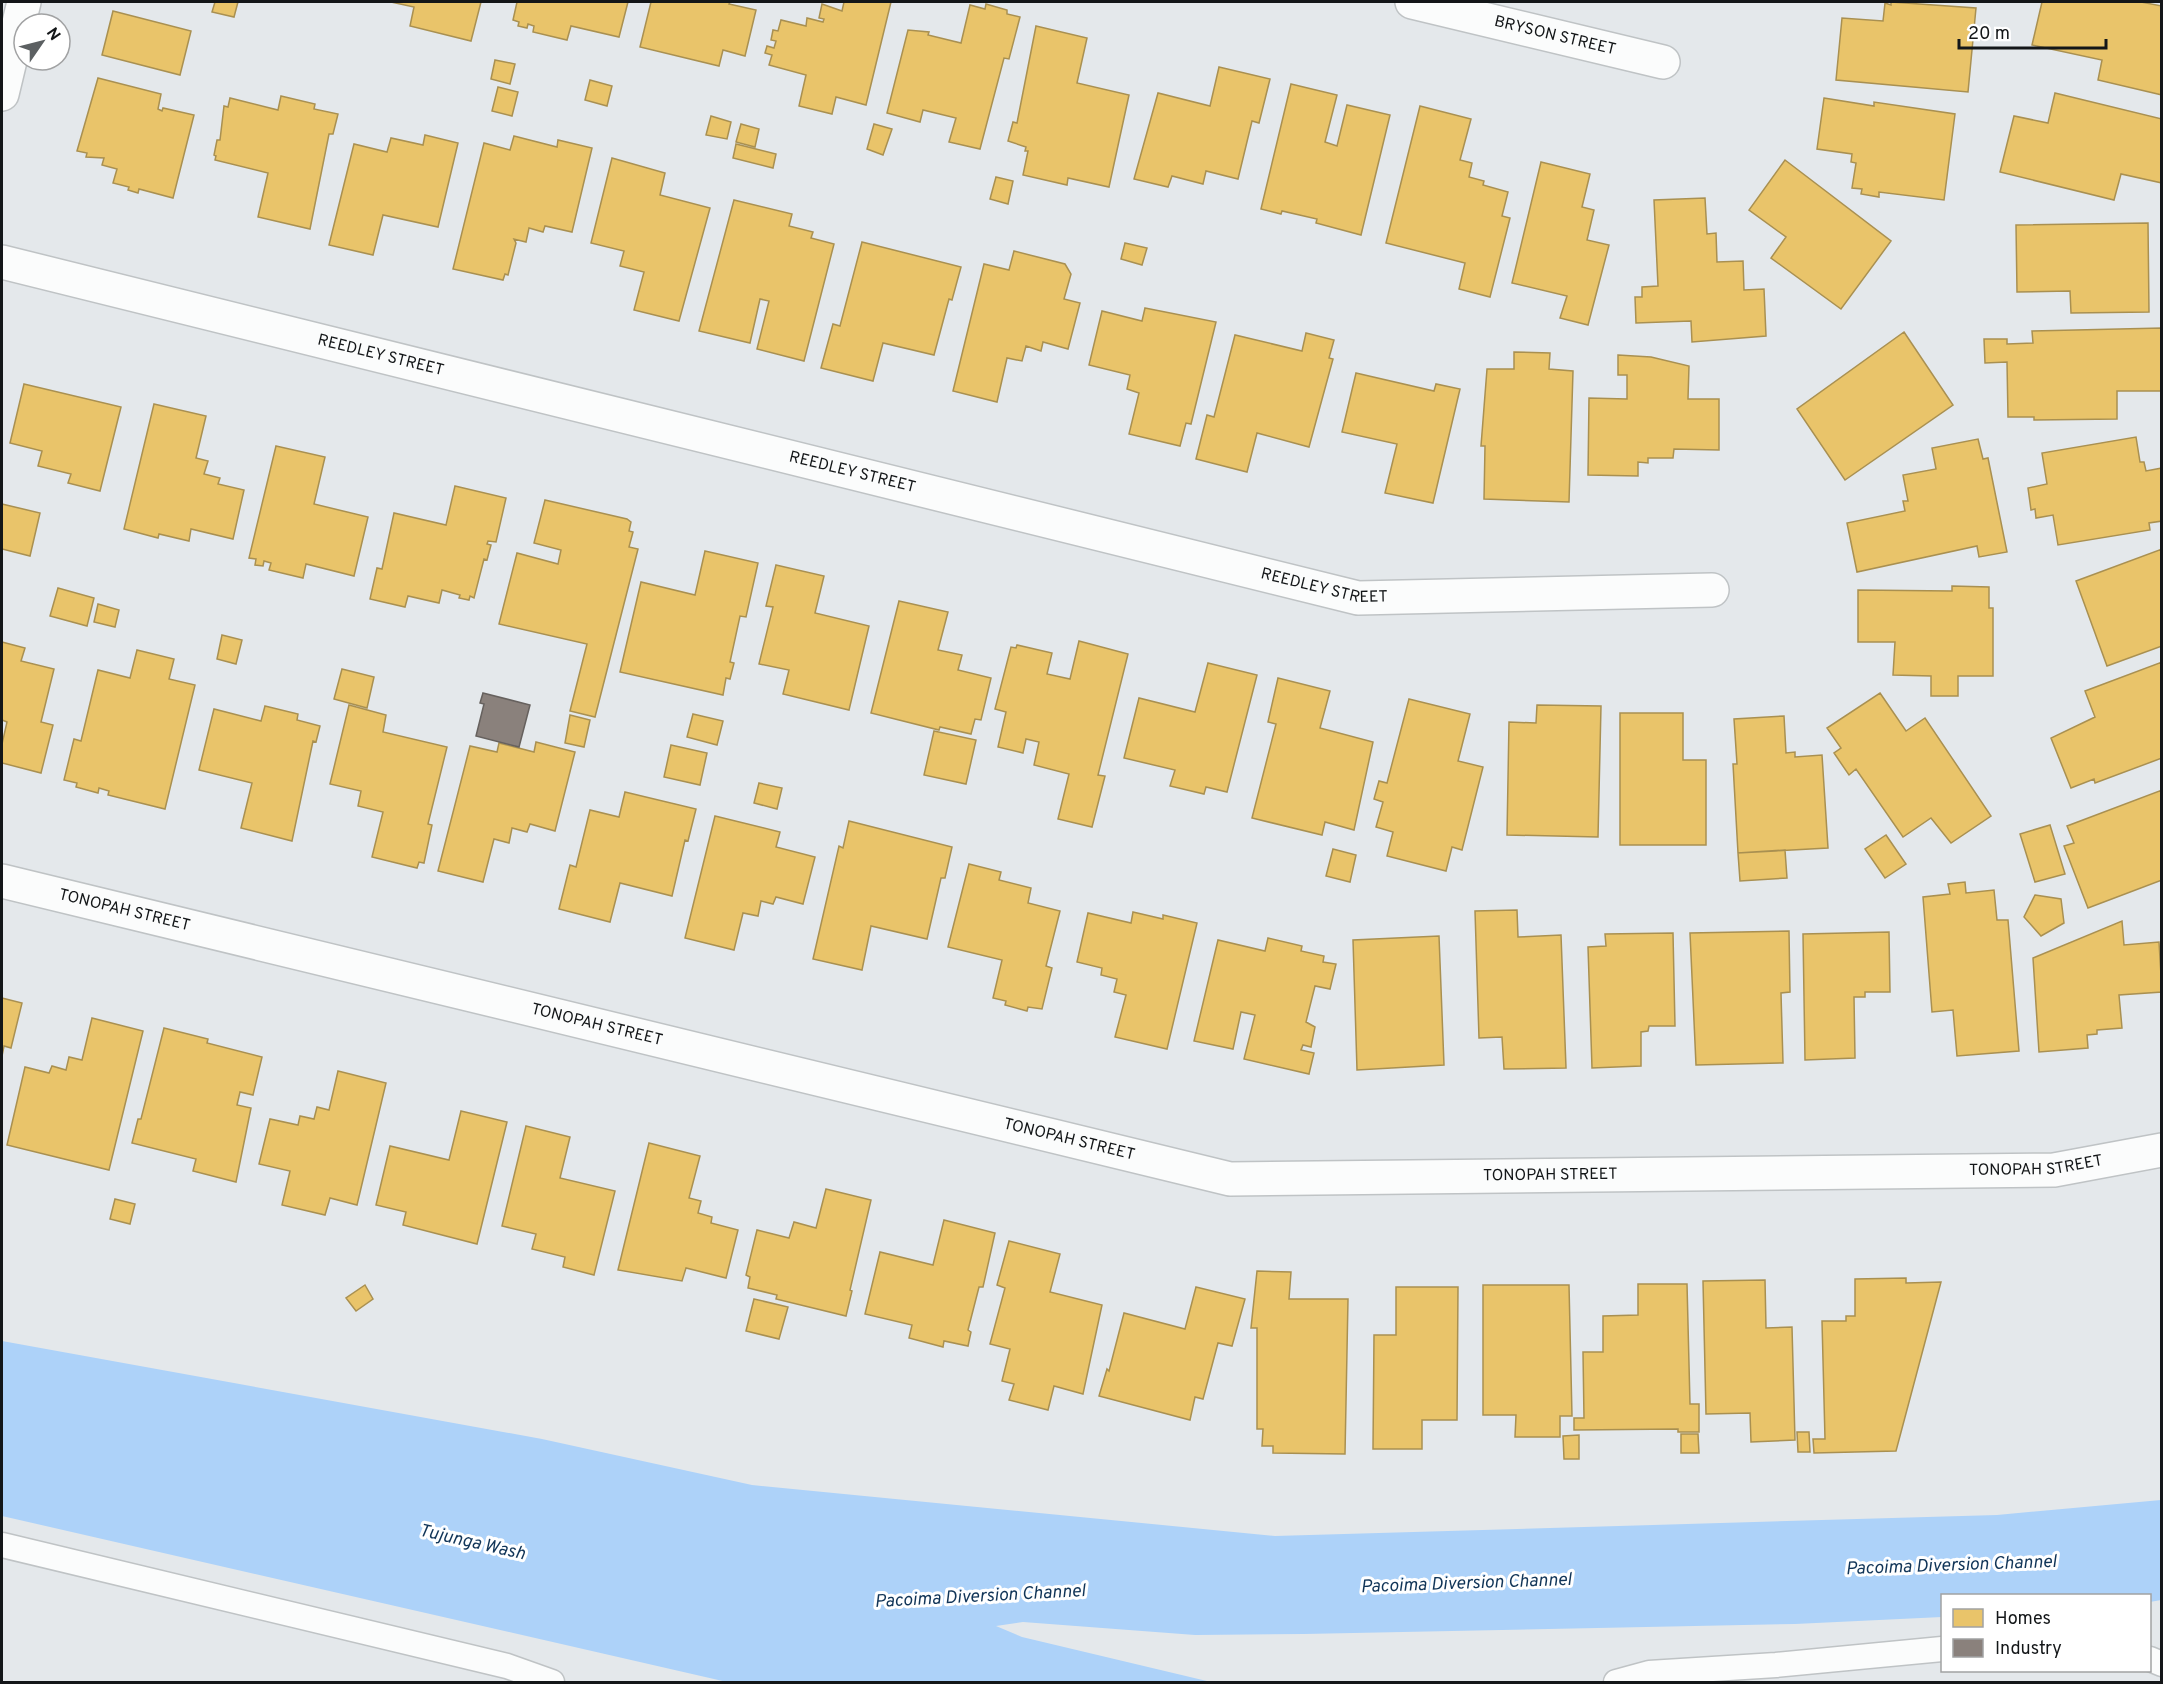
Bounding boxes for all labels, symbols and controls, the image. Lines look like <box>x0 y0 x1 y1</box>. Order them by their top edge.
north arrow <box>12 12 72 72</box>
street label: BRYSON STREET <box>1492 12 1618 60</box>
scale bar <box>1959 12 2106 50</box>
text: 20 m <box>1968 23 2010 46</box>
text: N <box>41 24 64 45</box>
street label: REEDLEY STREET <box>315 330 446 381</box>
street label: REEDLEY STREET <box>787 447 918 498</box>
street label: REEDLEY STREET <box>1259 564 1388 608</box>
street label: TONOPAH STREET <box>57 885 192 936</box>
street label: TONOPAH STREET <box>529 1000 665 1051</box>
street label: TONOPAH STREET <box>1001 1114 1137 1166</box>
street label: TONOPAH STREET <box>1969 1151 2105 1181</box>
street label: TONOPAH STREET <box>1483 1165 1618 1186</box>
water label: Tujunga Wash <box>417 1520 527 1566</box>
water label: Pacoima Diversion Channel <box>1845 1551 2058 1581</box>
water label: Pacoima Diversion Channel <box>1360 1569 1573 1599</box>
water label: Pacoima Diversion Channel <box>874 1580 1087 1614</box>
legend <box>1941 1594 2151 1672</box>
text: Homes <box>1995 1608 2051 1631</box>
text: Industry <box>1995 1638 2062 1661</box>

